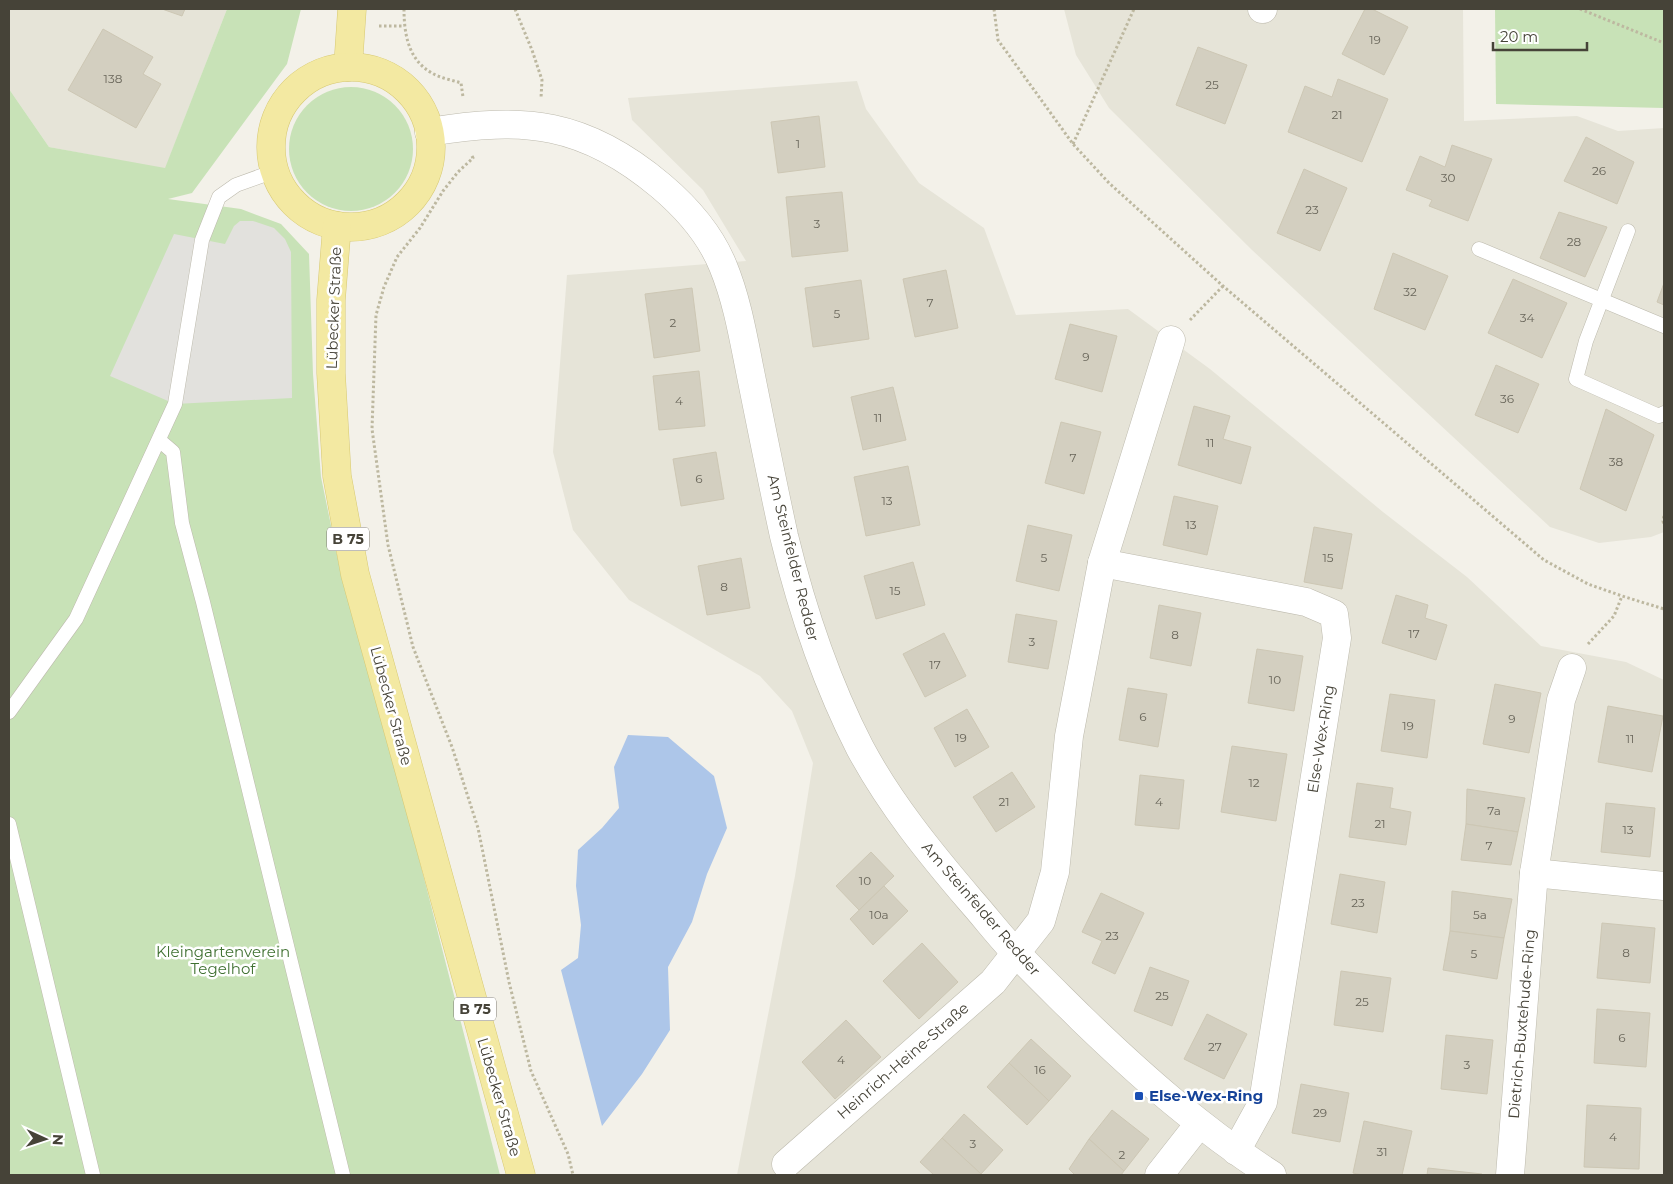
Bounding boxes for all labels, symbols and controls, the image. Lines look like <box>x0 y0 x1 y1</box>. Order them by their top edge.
scale bar <box>1493 20 1587 52</box>
text: 20 m <box>1500 27 1538 46</box>
house number: 19 <box>1369 32 1381 47</box>
house number: 138 <box>104 71 123 86</box>
house number: 25 <box>1205 77 1219 92</box>
house number: 21 <box>1331 107 1343 122</box>
house number: 1 <box>796 136 800 151</box>
house number: 26 <box>1592 163 1606 178</box>
house number: 30 <box>1441 170 1455 185</box>
house number: 23 <box>1305 202 1319 217</box>
house number: 3 <box>814 216 821 231</box>
house number: 28 <box>1567 234 1582 249</box>
street label: Lübecker Straße <box>322 246 345 370</box>
house number: 32 <box>1403 284 1417 299</box>
house number: 7 <box>926 295 934 310</box>
house number: 5 <box>834 306 841 321</box>
house number: 34 <box>1520 310 1534 325</box>
house number: 2 <box>670 315 677 330</box>
house number: 9 <box>1082 349 1090 364</box>
house number: 36 <box>1500 391 1514 406</box>
house number: 4 <box>675 393 683 408</box>
house number: 11 <box>874 410 882 425</box>
house number: 11 <box>1206 435 1214 450</box>
house number: 7 <box>1069 450 1077 465</box>
house number: 38 <box>1609 454 1624 469</box>
house number: 6 <box>695 471 703 486</box>
street label: Am Steinfelder Redder <box>764 472 823 643</box>
house number: 13 <box>881 493 893 508</box>
house number: 13 <box>1185 517 1197 532</box>
road number: B 75 <box>327 528 369 550</box>
house number: 5 <box>1041 550 1048 565</box>
house number: 15 <box>1322 550 1334 565</box>
house number: 8 <box>720 579 728 594</box>
house number: 15 <box>889 583 901 598</box>
house number: 17 <box>1408 626 1420 641</box>
house number: 8 <box>1171 627 1179 642</box>
house number: 3 <box>1029 634 1036 649</box>
street label: Lübecker Straße <box>366 644 417 768</box>
house number: 17 <box>929 657 941 672</box>
house number: 10 <box>1269 672 1281 687</box>
street label: Else-Wex-Ring <box>1303 683 1338 794</box>
house number: 6 <box>1139 709 1147 724</box>
house number: 9 <box>1508 711 1516 726</box>
house number: 19 <box>1402 718 1414 733</box>
house number: 19 <box>955 730 967 745</box>
house number: 11 <box>1626 731 1634 746</box>
house number: 12 <box>1248 775 1260 790</box>
house number: 21 <box>998 794 1010 809</box>
house number: 4 <box>1155 794 1163 809</box>
house number: 7a <box>1487 803 1501 818</box>
house number: 21 <box>1374 816 1386 831</box>
house number: 13 <box>1622 822 1634 837</box>
street label: Am Steinfelder Redder <box>918 838 1045 980</box>
house number: 7 <box>1485 838 1493 853</box>
house number: 10 <box>859 873 871 888</box>
house number: 23 <box>1351 895 1365 910</box>
house number: 10a <box>869 907 889 922</box>
house number: 5a <box>1473 907 1487 922</box>
house number: 23 <box>1105 928 1119 943</box>
street label: Dietrich-Buxtehude-Ring <box>1504 928 1539 1120</box>
park label: Kleingartenverein Tegelhof <box>156 942 290 978</box>
house number: 8 <box>1622 945 1630 960</box>
house number: 5 <box>1471 946 1478 961</box>
house number: 25 <box>1155 988 1169 1003</box>
house number: 25 <box>1355 994 1369 1009</box>
road number: B 75 <box>454 998 496 1021</box>
street label: Heinrich-Heine-Straße <box>833 998 972 1123</box>
house number: 6 <box>1618 1030 1626 1045</box>
street label: Lübecker Straße <box>473 1035 526 1158</box>
house number: 27 <box>1208 1039 1222 1054</box>
house number: 4 <box>837 1052 845 1067</box>
house number: 3 <box>1464 1057 1471 1072</box>
house number: 16 <box>1034 1062 1046 1077</box>
place label: Else-Wex-Ring <box>1149 1086 1263 1105</box>
marker: Else-Wex-Ring <box>1133 1090 1145 1102</box>
house number: 29 <box>1313 1105 1327 1120</box>
north arrow <box>20 1114 70 1164</box>
house number: 4 <box>1609 1129 1617 1144</box>
text: N <box>49 1134 67 1146</box>
house number: 3 <box>970 1136 977 1151</box>
house number: 31 <box>1376 1144 1388 1159</box>
house number: 2 <box>1119 1147 1126 1162</box>

